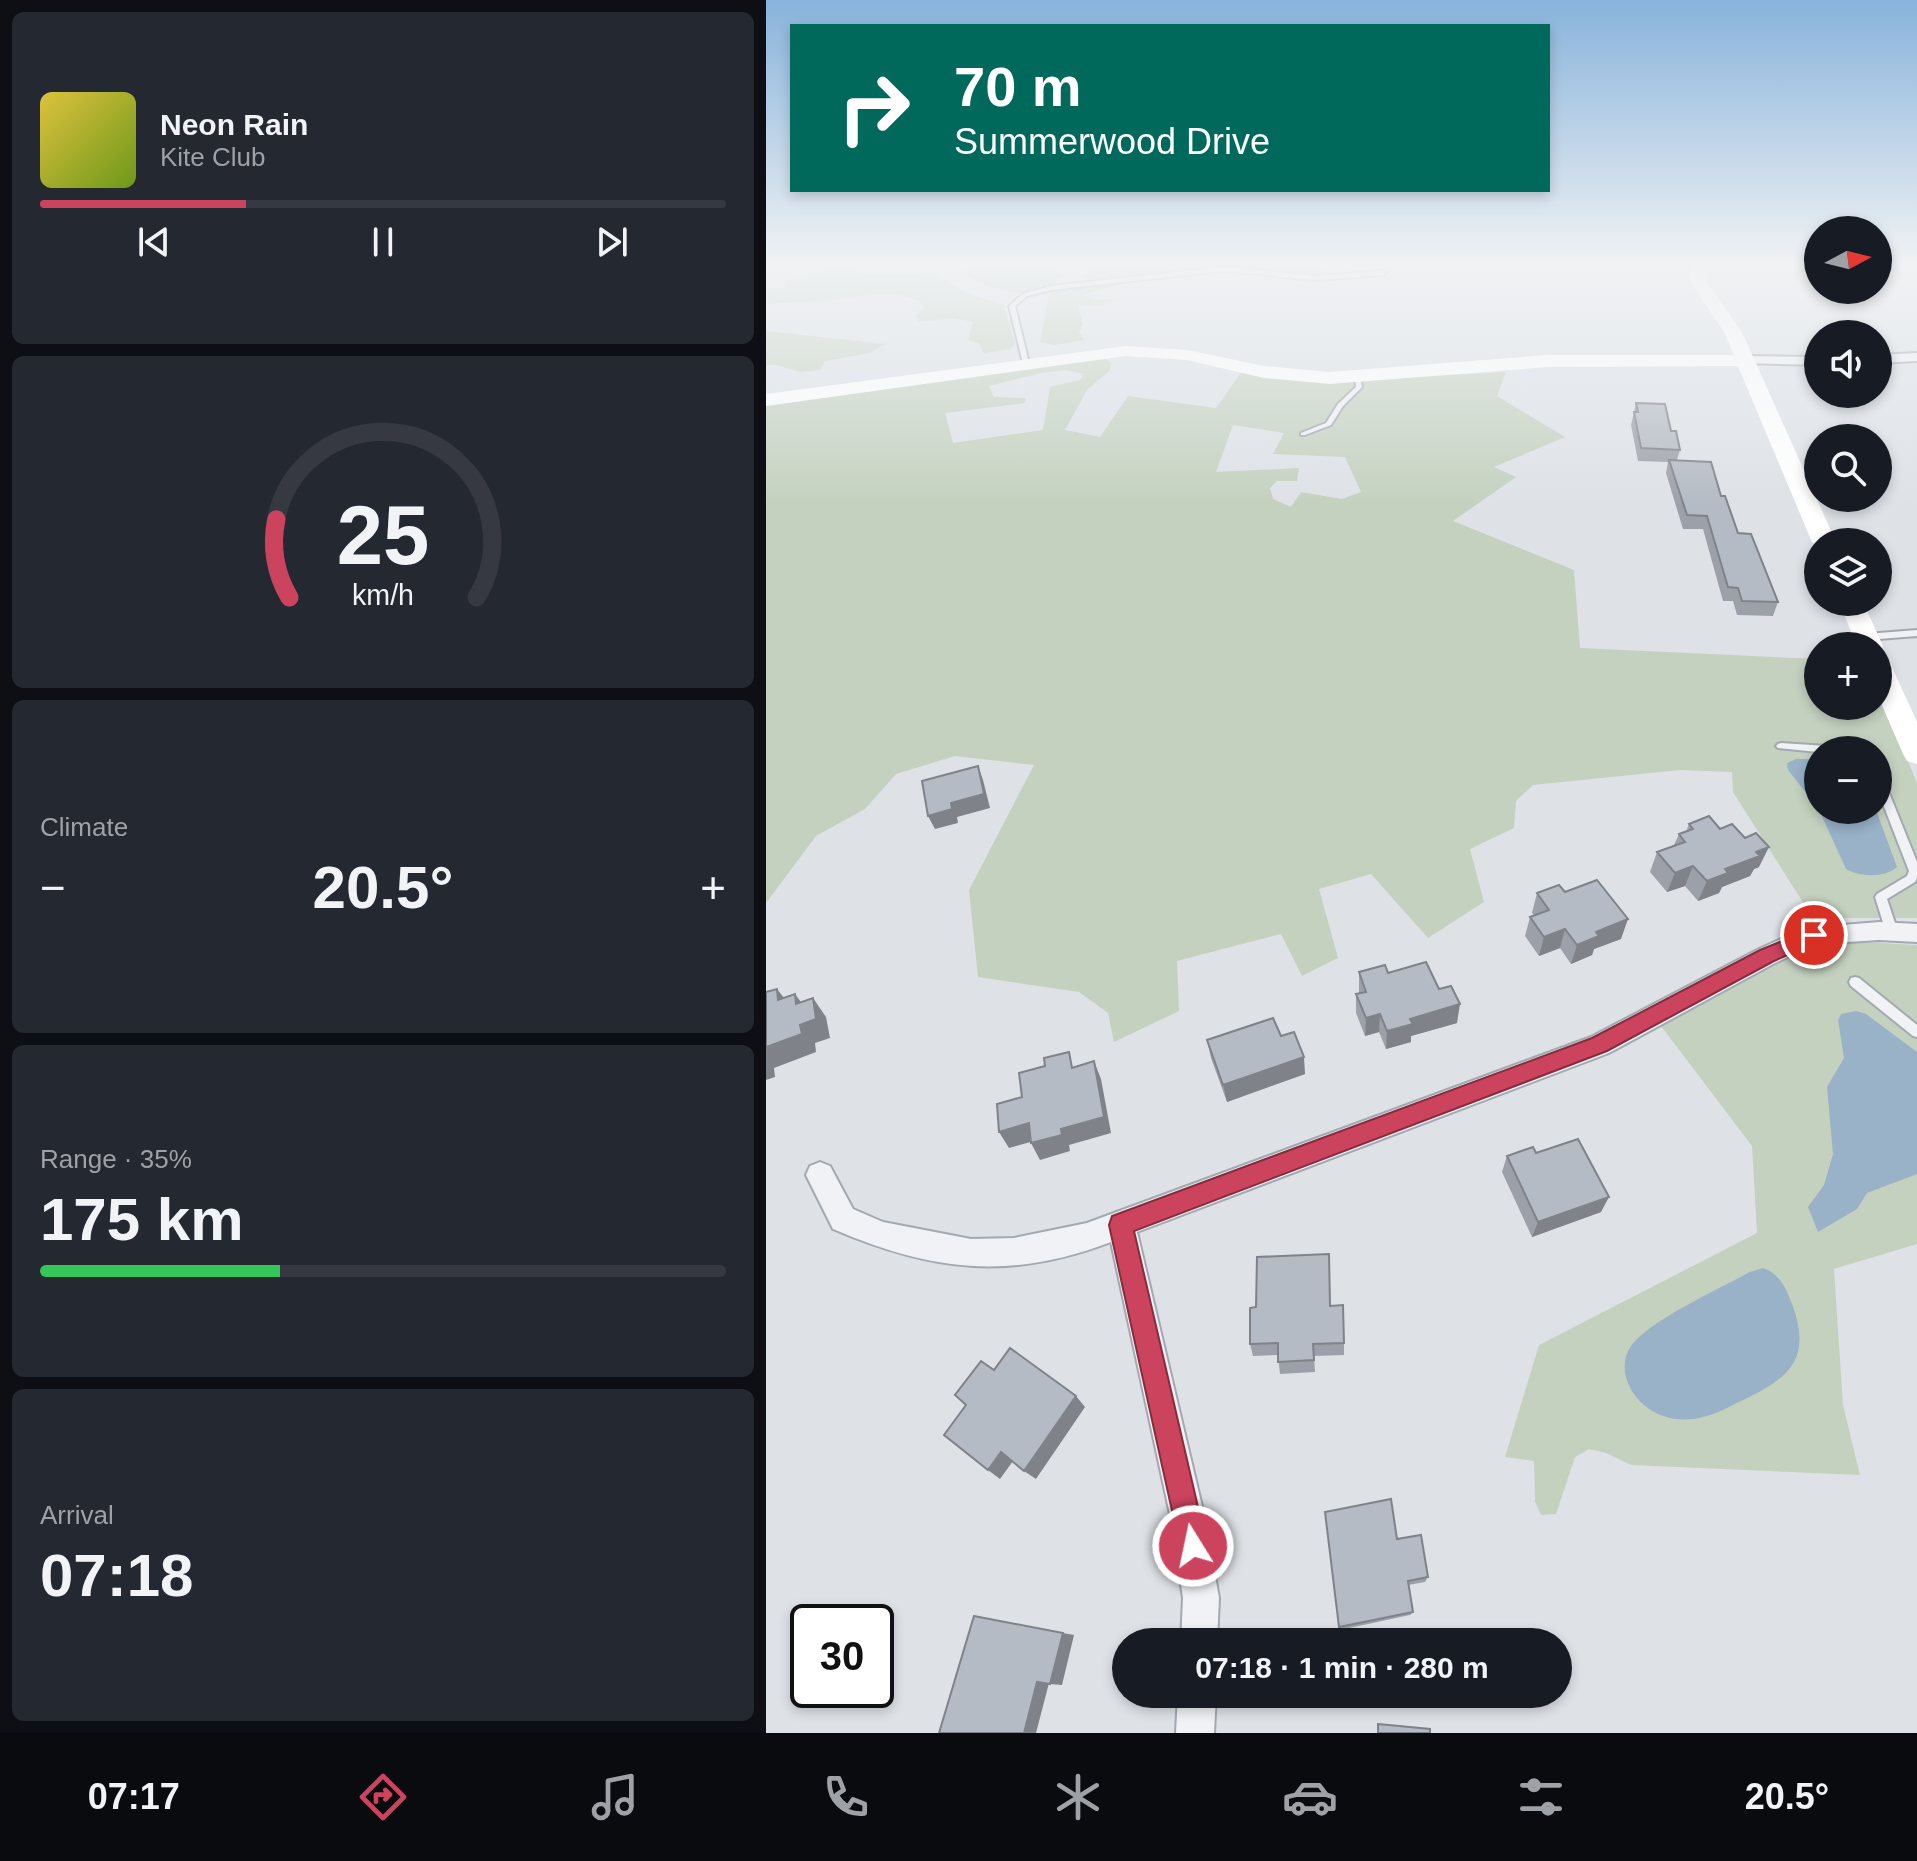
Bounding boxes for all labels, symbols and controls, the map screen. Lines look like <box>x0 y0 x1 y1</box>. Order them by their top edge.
text: 70 m <box>954 55 1082 118</box>
icon: right <box>822 56 926 160</box>
text: Neon Rain <box>160 108 308 141</box>
text: Summerwood Drive <box>954 121 1270 162</box>
text: Kite Club <box>160 142 266 172</box>
north arrow <box>1804 216 1892 304</box>
map controls <box>1804 216 1892 824</box>
icon: previous <box>132 220 176 264</box>
icon: pause <box>361 220 405 264</box>
icon: next <box>590 220 634 264</box>
button: sound <box>1804 320 1892 408</box>
button: search <box>1804 424 1892 512</box>
text: 25 <box>337 489 429 582</box>
button: layers <box>1804 528 1892 616</box>
text: km/h <box>352 579 414 611</box>
button: + <box>1804 632 1892 720</box>
button: − <box>1804 736 1892 824</box>
text: Climate <box>40 812 128 842</box>
text: 20.5° <box>313 854 453 921</box>
text: − <box>40 863 66 912</box>
text: + <box>700 863 726 912</box>
pin <box>1780 901 1848 969</box>
icon: arrive <box>1792 913 1836 957</box>
text: Range · 35% <box>40 1144 192 1174</box>
text: 175 km <box>40 1186 244 1253</box>
text: Arrival <box>40 1500 114 1530</box>
position arrow <box>1151 1504 1235 1588</box>
text: 07:18 <box>40 1542 193 1609</box>
speed limit sign: 30 <box>790 1604 894 1708</box>
text: 07:18 · 1 min · 280 m <box>1195 1651 1489 1684</box>
icon: directions <box>355 1769 411 1825</box>
icon: music <box>587 1769 643 1825</box>
icon: phone <box>818 1769 874 1825</box>
icon: climate <box>1050 1769 1106 1825</box>
icon: car <box>1282 1769 1338 1825</box>
icon: filters <box>1513 1769 1569 1825</box>
text: 07:17 <box>88 1776 180 1817</box>
text: 20.5° <box>1745 1776 1829 1817</box>

